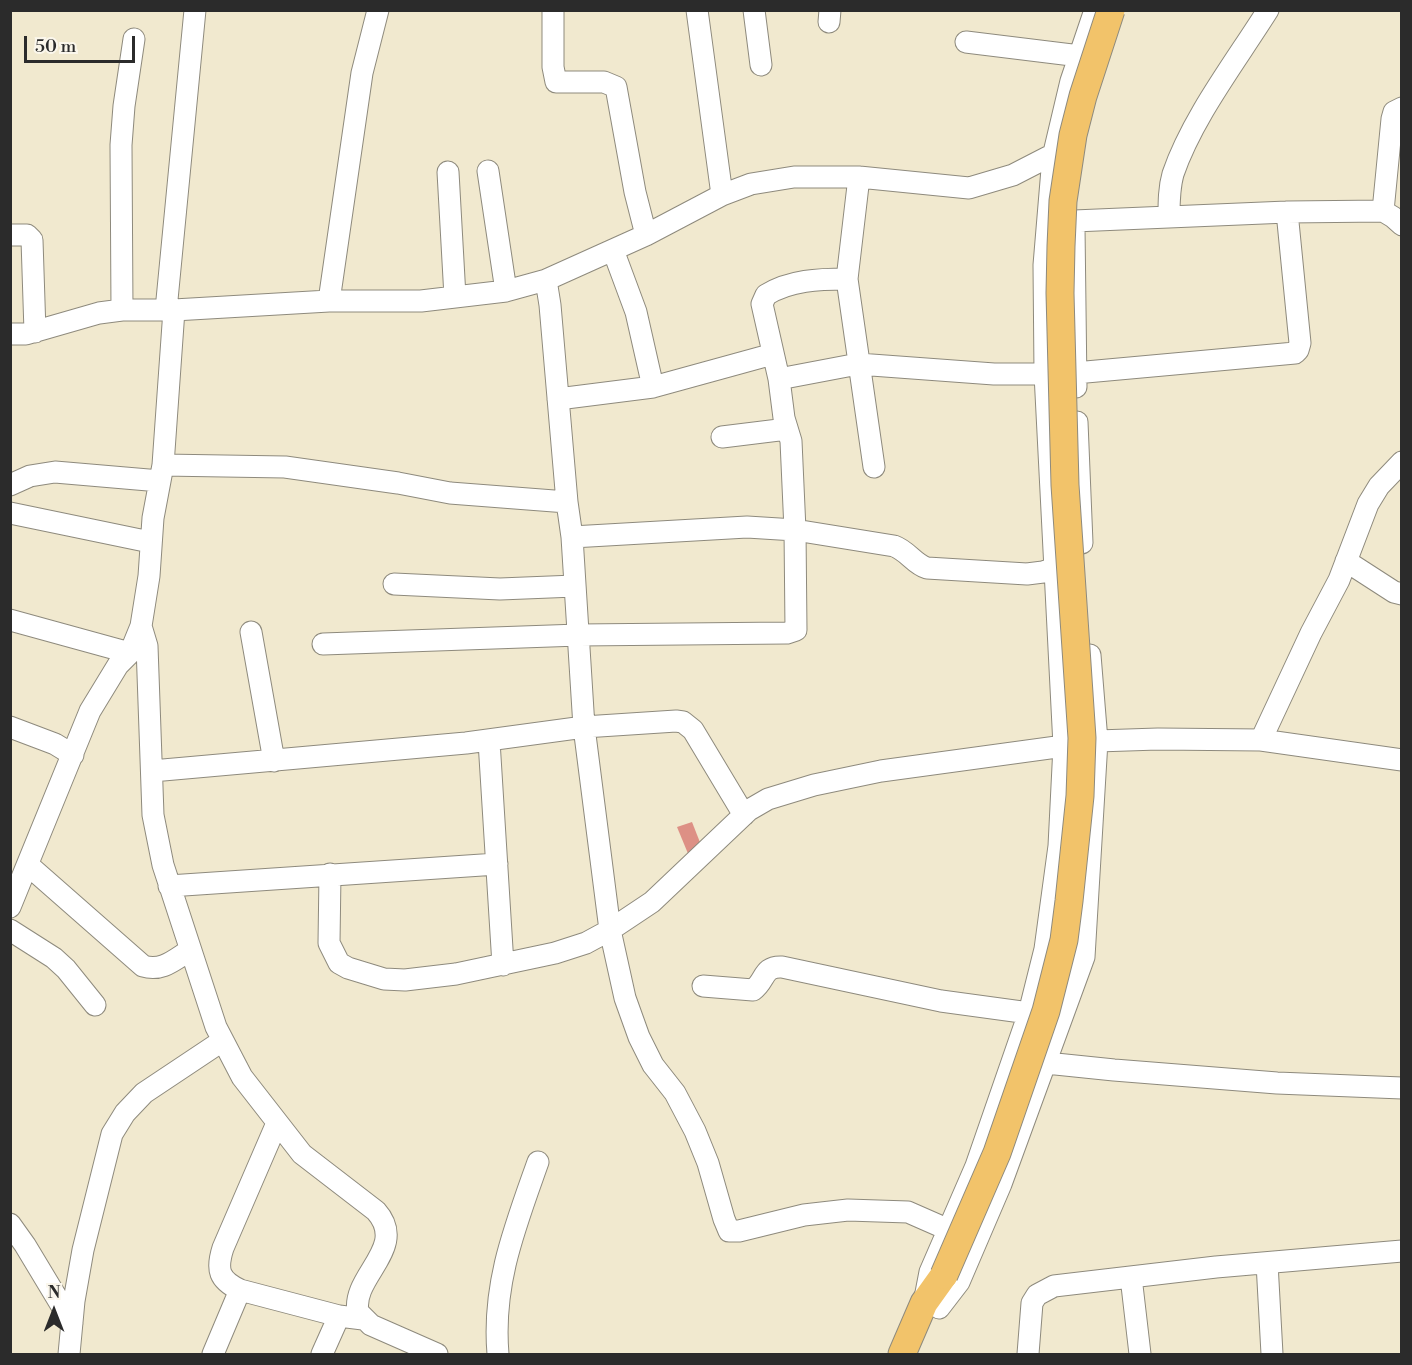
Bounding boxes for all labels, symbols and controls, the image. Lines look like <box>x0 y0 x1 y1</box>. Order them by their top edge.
scale bar <box>27 24 138 62</box>
text: 50 m <box>35 35 76 58</box>
north arrow <box>24 1281 84 1341</box>
text: N <box>48 1283 60 1303</box>

